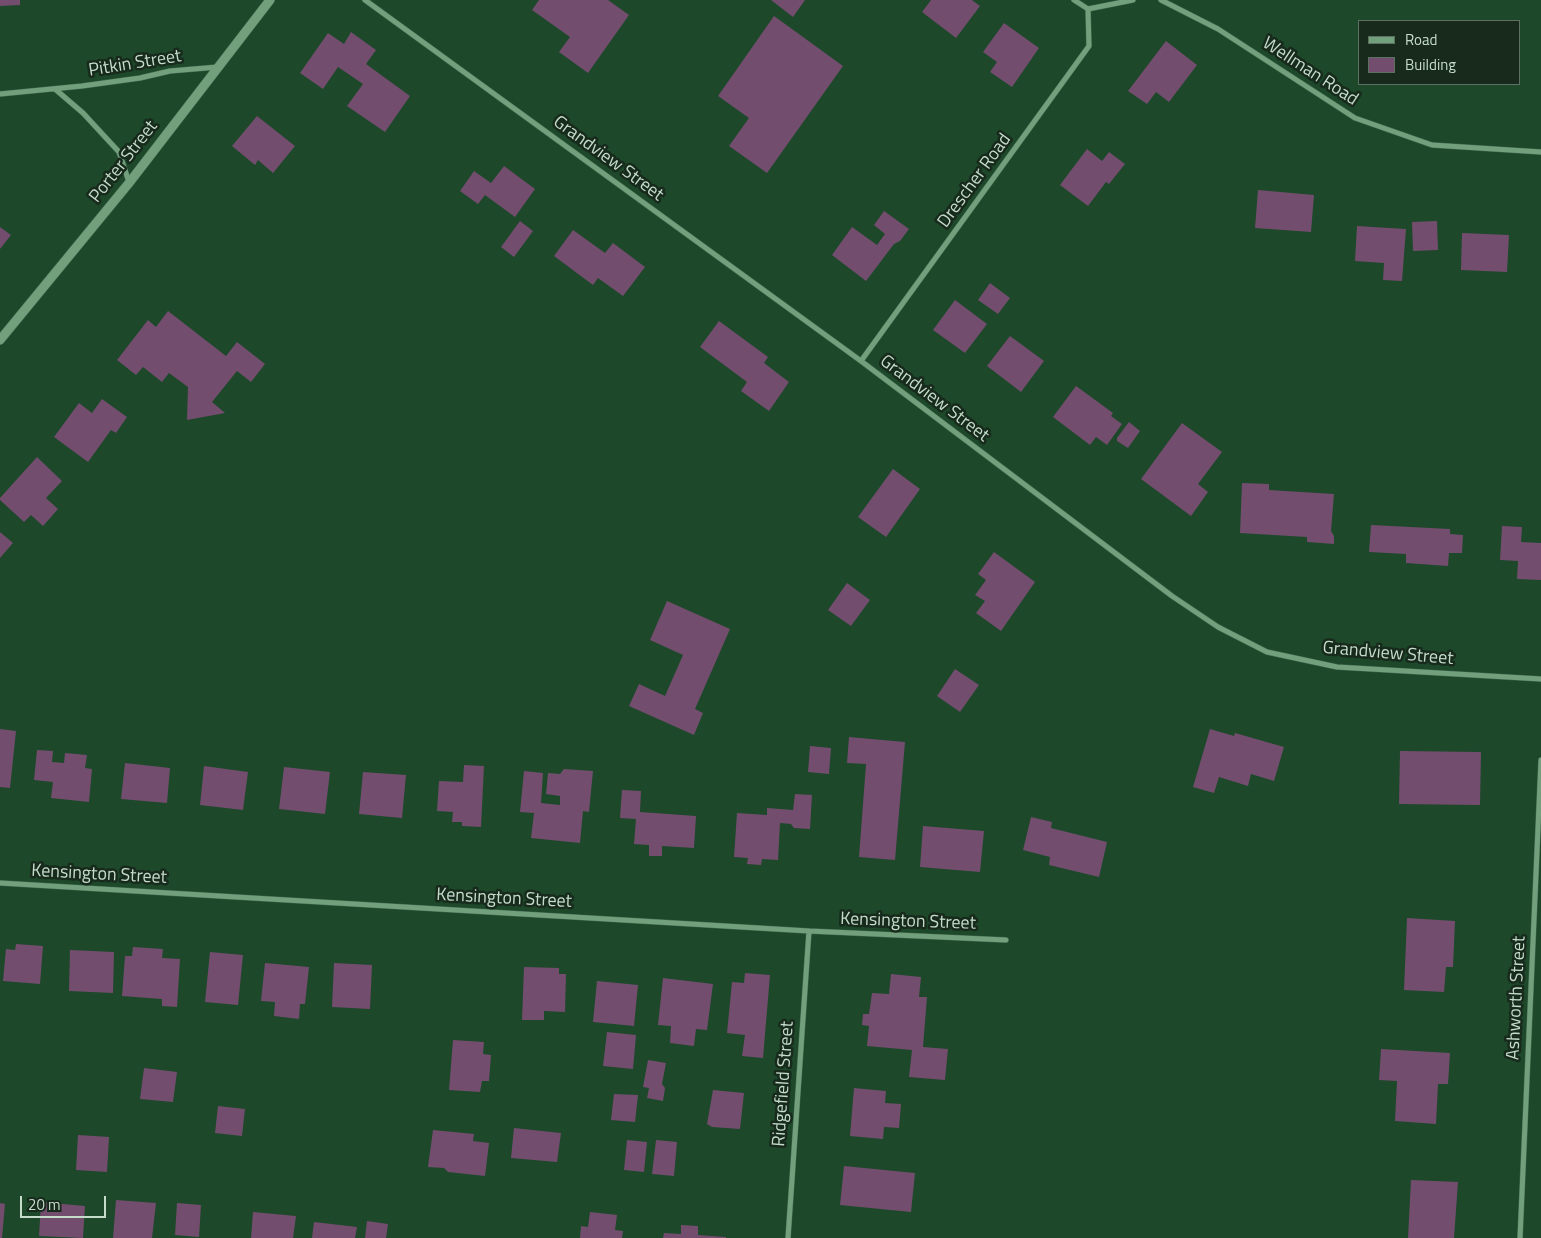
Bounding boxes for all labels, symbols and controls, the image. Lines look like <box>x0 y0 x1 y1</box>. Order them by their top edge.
legend <box>1358 20 1521 85</box>
text: Road <box>1405 28 1437 51</box>
street label: Wellman Road <box>1258 33 1362 111</box>
street label: Pitkin Street <box>87 46 183 82</box>
text: Building <box>1405 53 1456 76</box>
street label: Grandview Street <box>549 112 667 206</box>
street label: Porter Street <box>85 117 163 207</box>
street label: Drescher Road <box>934 130 1016 232</box>
street label: Grandview Street <box>875 351 993 447</box>
street label: Grandview Street <box>1322 638 1454 670</box>
street label: Kensington Street <box>31 861 167 889</box>
street label: Kensington Street <box>436 885 572 913</box>
street label: Kensington Street <box>840 909 976 935</box>
street label: Ashworth Street <box>1503 935 1531 1061</box>
street label: Ridgefield Street <box>769 1020 799 1148</box>
scale bar <box>22 1186 109 1218</box>
text: 20 m <box>28 1193 61 1216</box>

